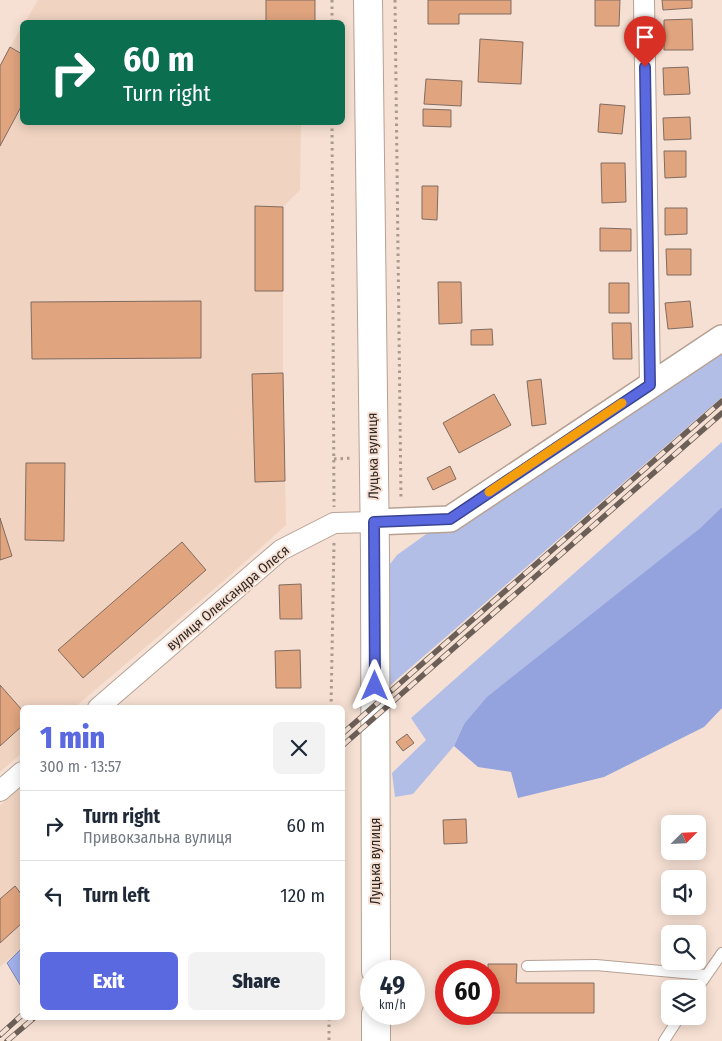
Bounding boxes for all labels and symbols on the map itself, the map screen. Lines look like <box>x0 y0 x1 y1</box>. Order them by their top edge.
pin <box>624 16 666 67</box>
street label: Луцька вулиця <box>364 412 382 500</box>
street label: вулиця Олександра Олеся <box>163 542 293 654</box>
position arrow <box>348 659 400 711</box>
north arrow <box>661 815 706 860</box>
street label: Луцька вулиця <box>367 818 384 904</box>
speed limit sign: 60 <box>435 960 500 1025</box>

